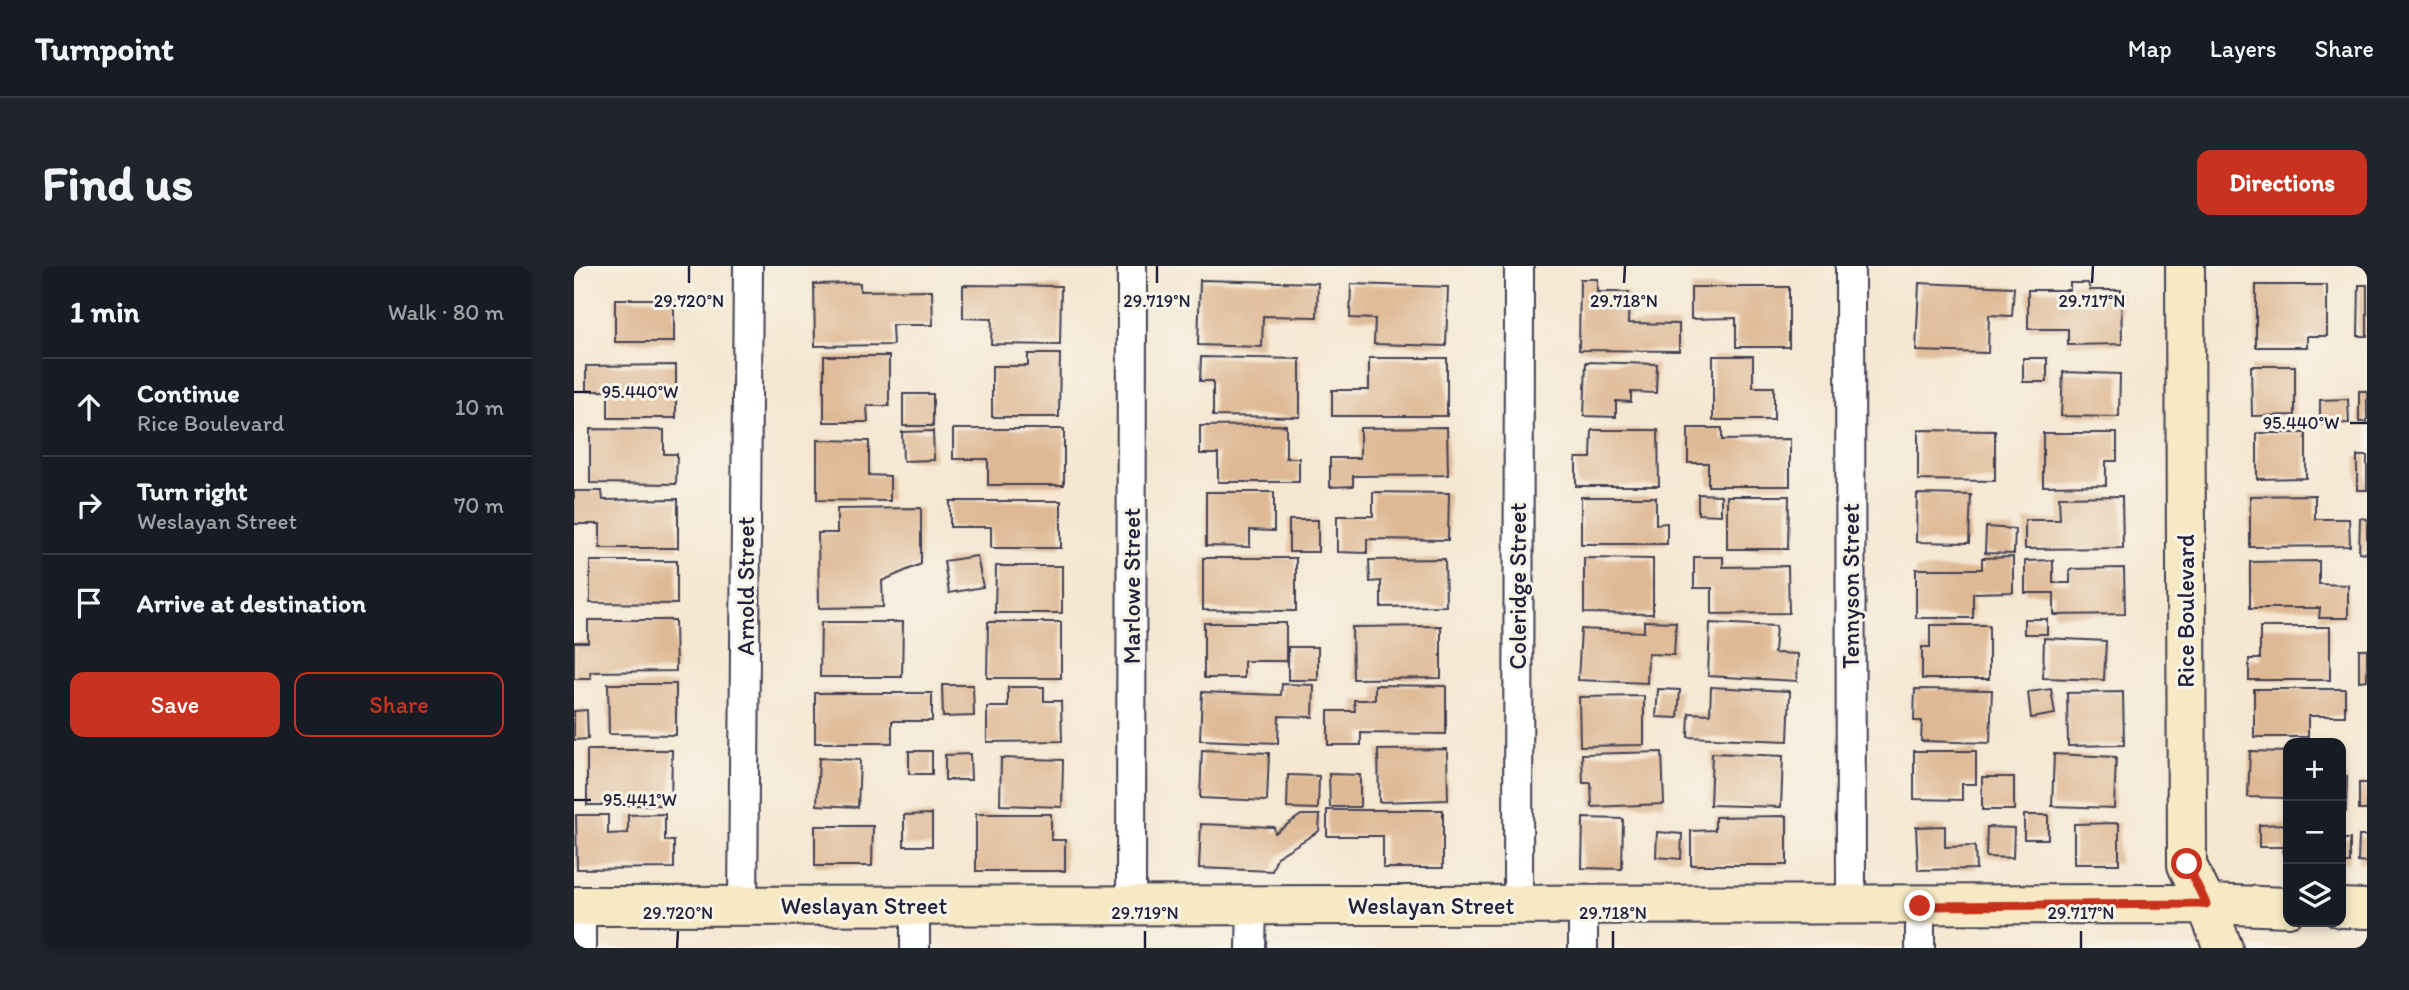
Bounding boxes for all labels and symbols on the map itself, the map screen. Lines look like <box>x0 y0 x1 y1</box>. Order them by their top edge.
text: 29.720°N <box>654 290 724 312</box>
text: 29.719°N <box>1123 290 1191 312</box>
text: 29.718°N <box>1590 290 1658 312</box>
text: 29.717°N <box>2059 290 2125 312</box>
text: 95.440°W <box>602 381 678 403</box>
text: 95.440°W <box>2263 412 2339 434</box>
street label: Coleridge Street <box>1503 502 1532 670</box>
street label: Tennyson Street <box>1836 503 1865 669</box>
street label: Marlowe Street <box>1117 508 1146 664</box>
street label: Arnold Street <box>731 516 760 656</box>
street label: Rice Boulevard <box>2171 534 2200 688</box>
text: 95.441°W <box>603 789 677 811</box>
route start <box>2171 848 2202 879</box>
route end <box>1904 890 1935 921</box>
street label: Weslayan Street <box>780 891 948 920</box>
street label: Weslayan Street <box>1347 891 1515 920</box>
text: 29.720°N <box>643 902 713 924</box>
text: 29.719°N <box>1111 902 1179 924</box>
text: 29.718°N <box>1579 902 1647 924</box>
text: 29.717°N <box>2048 902 2114 924</box>

